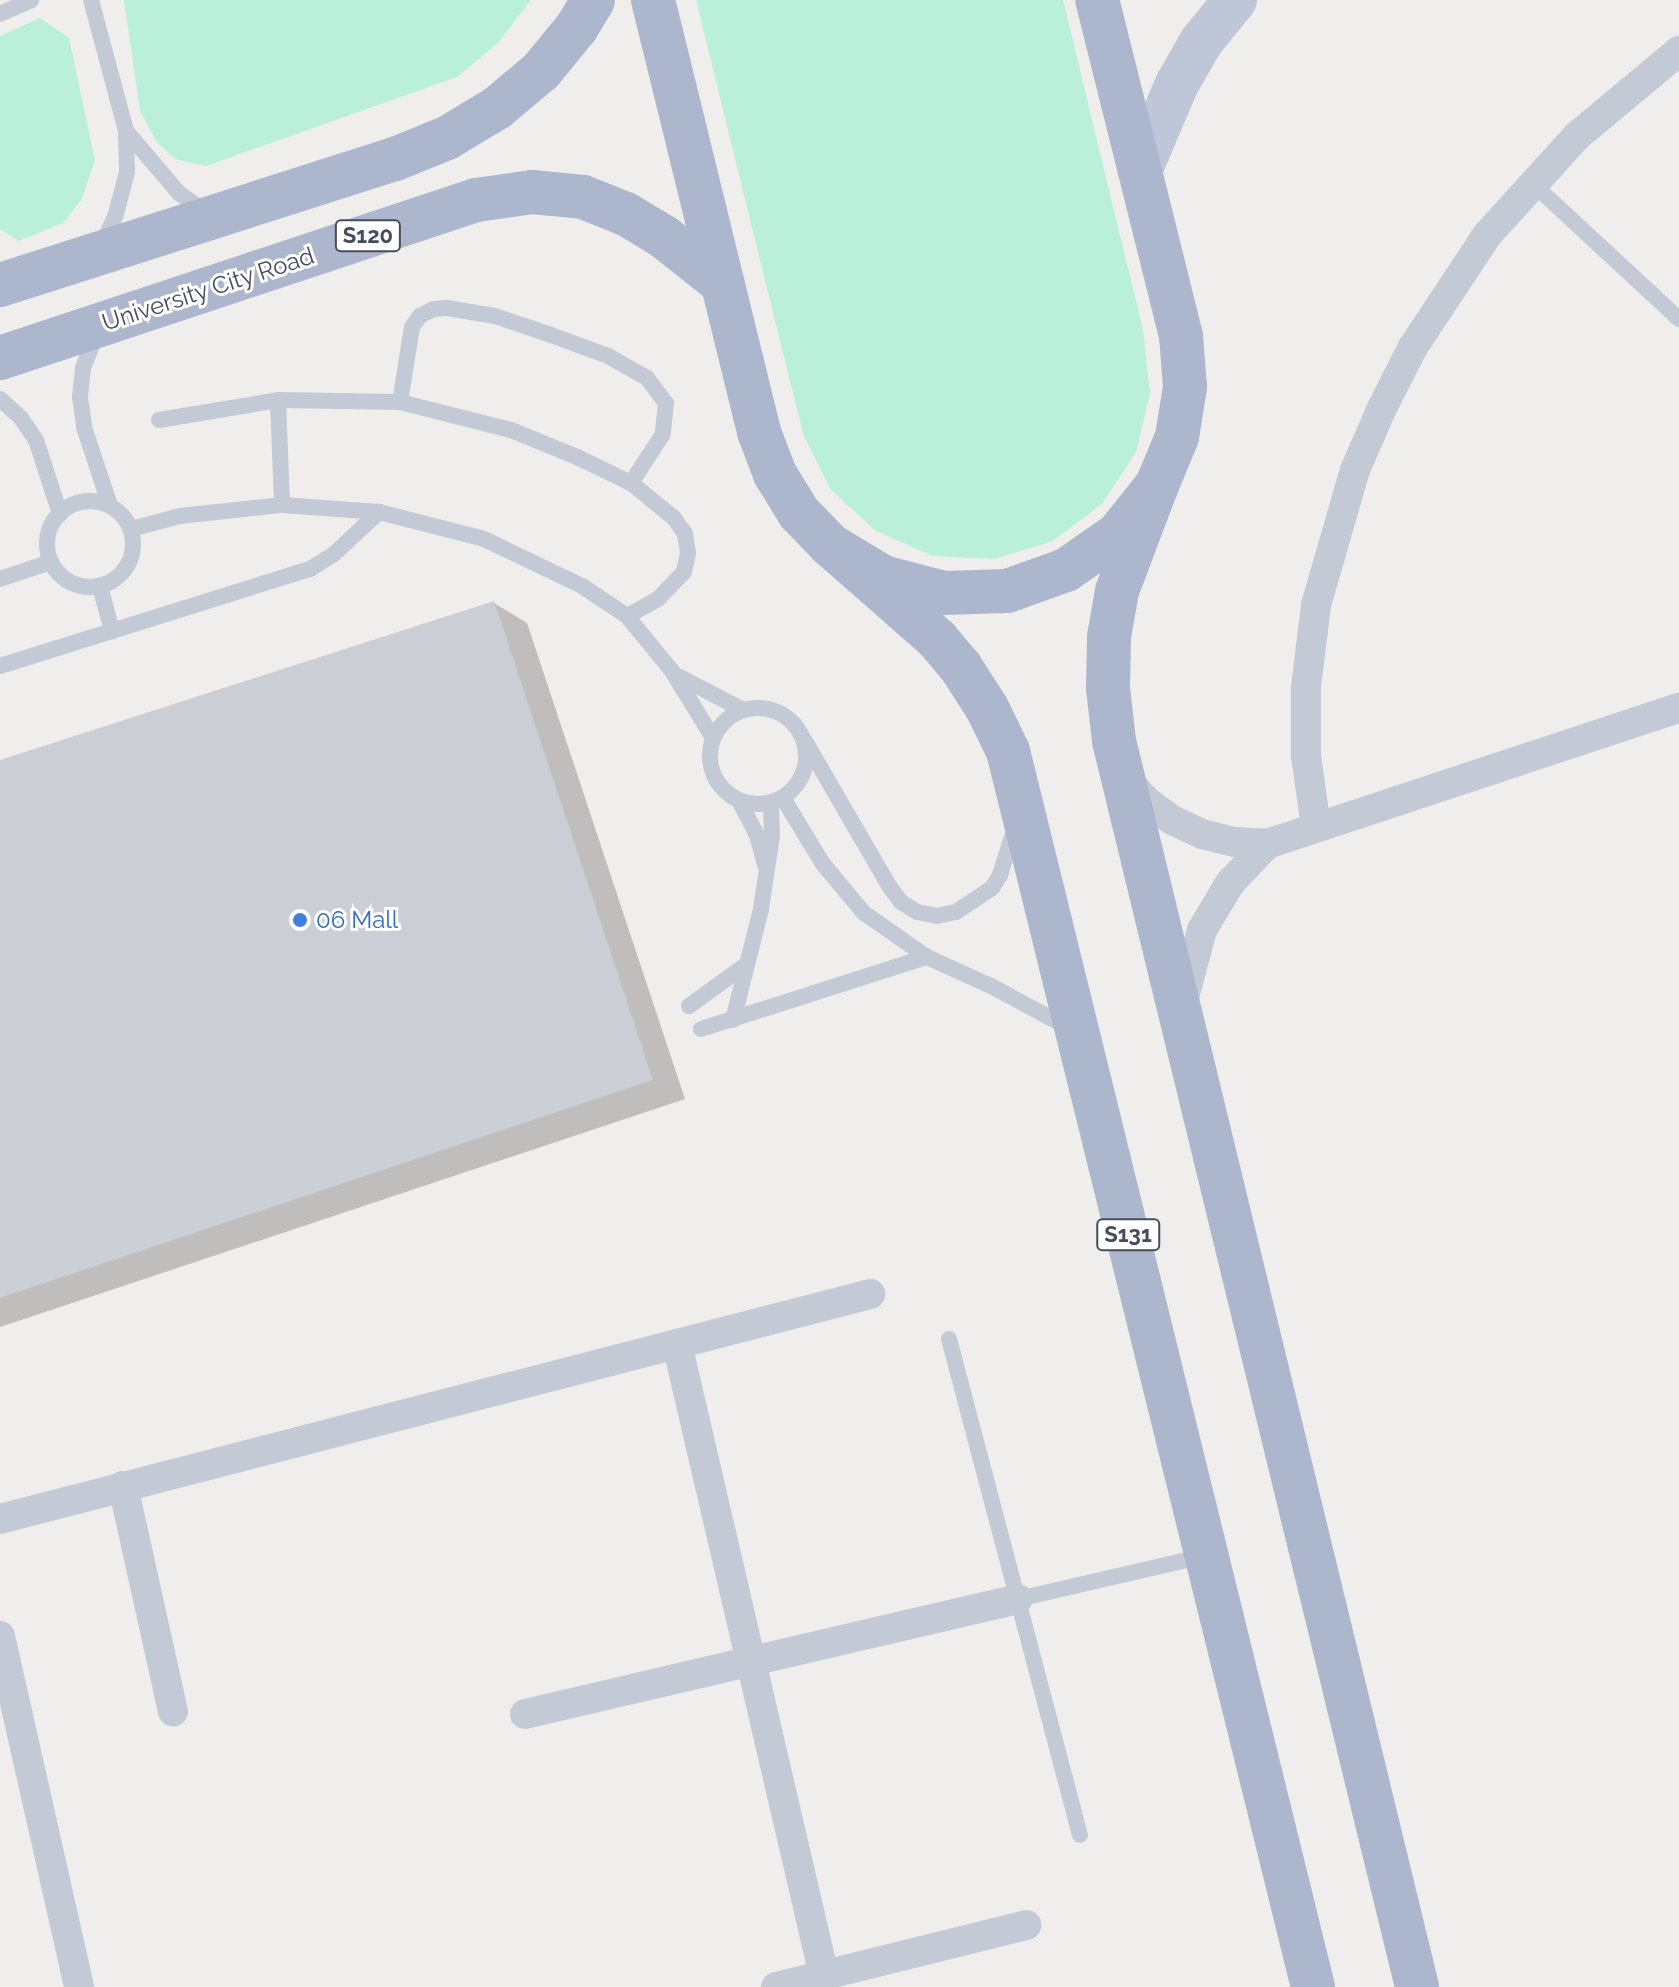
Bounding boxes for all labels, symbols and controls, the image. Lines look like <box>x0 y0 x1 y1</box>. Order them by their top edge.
road number: S120 <box>334 218 402 254</box>
street label: University City Road <box>98 241 318 337</box>
place label: 06 Mall <box>316 906 398 934</box>
marker: 06 Mall <box>291 911 309 929</box>
road number: S131 <box>1096 1217 1160 1253</box>

